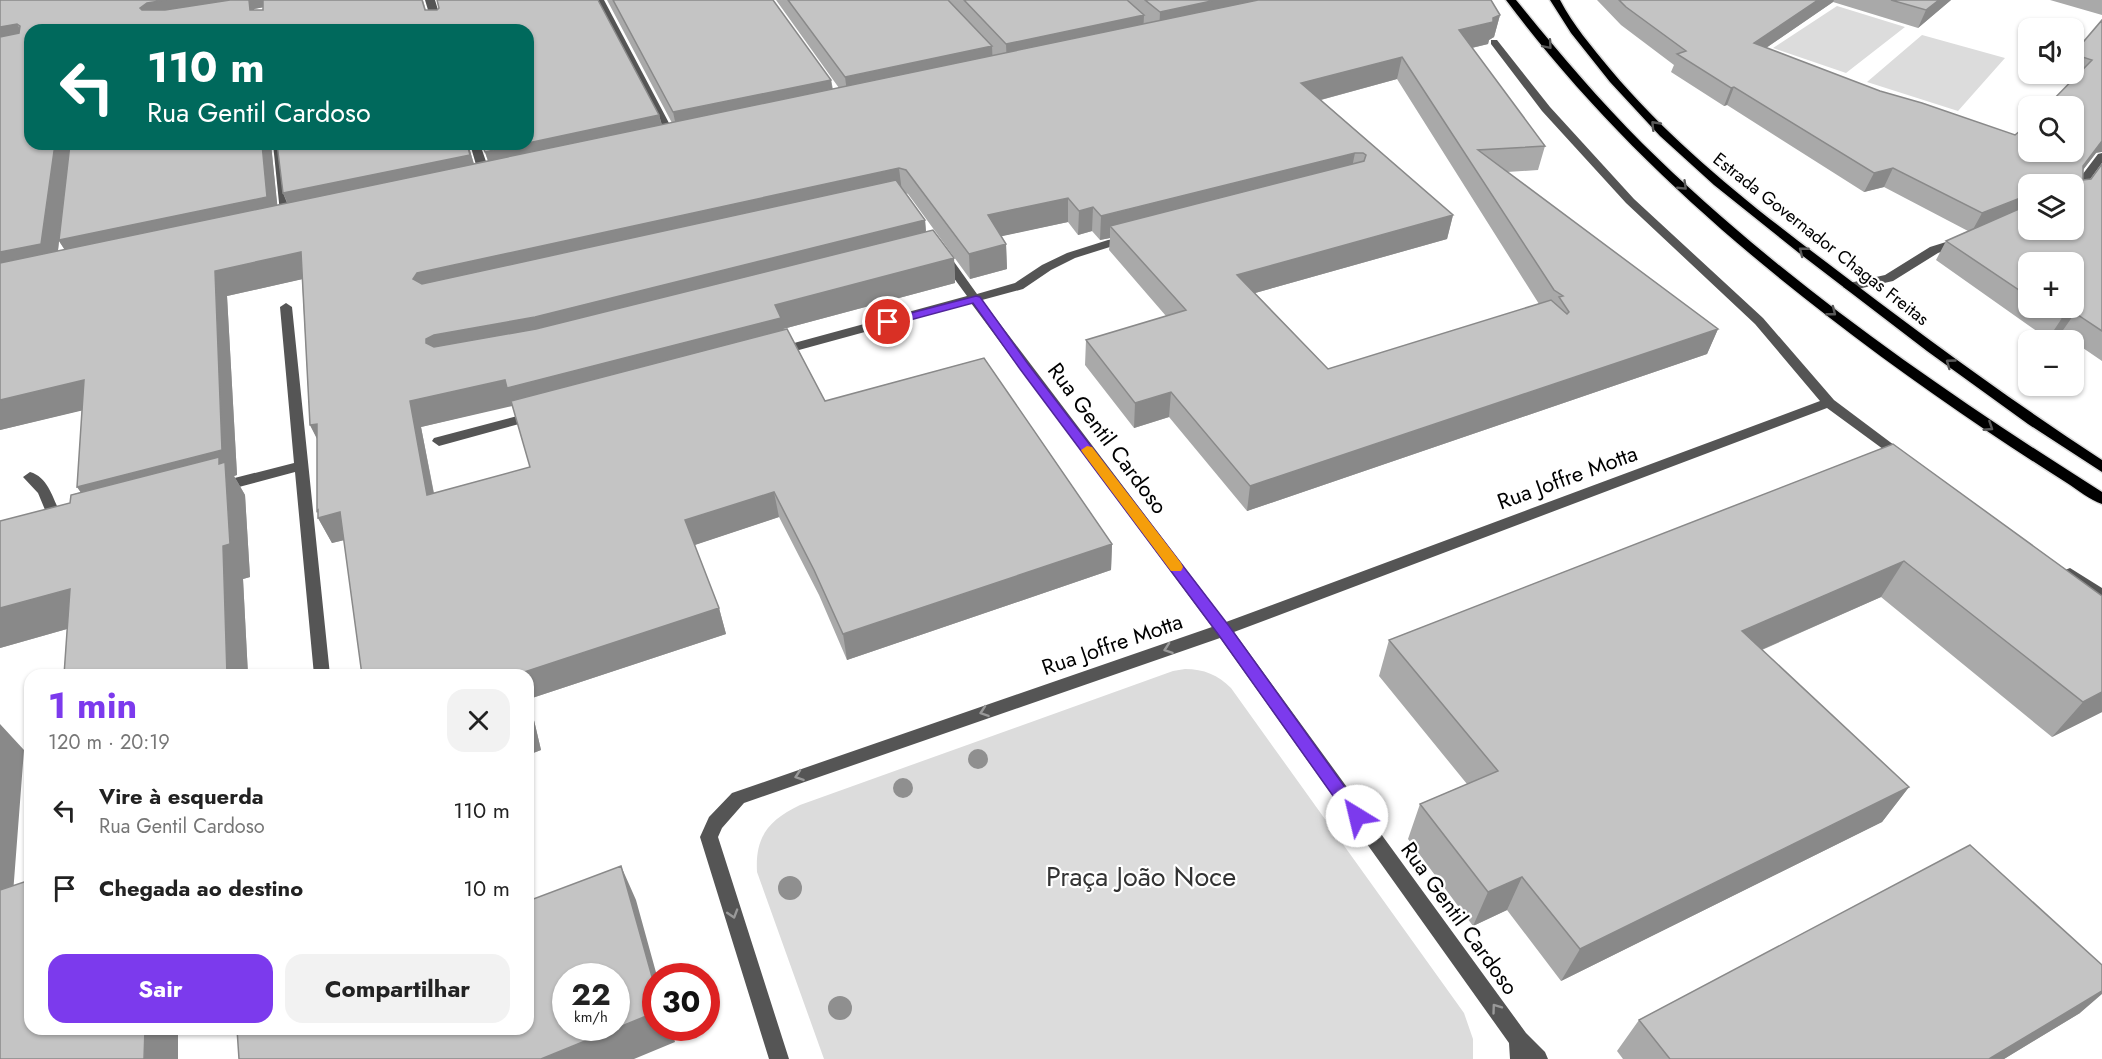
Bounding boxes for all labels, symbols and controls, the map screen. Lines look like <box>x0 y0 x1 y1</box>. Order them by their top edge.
map controls <box>2018 18 2084 396</box>
button: sound <box>2018 18 2084 84</box>
text: 110 m <box>147 37 265 98</box>
one-way arrow <box>1541 38 1552 49</box>
icon: left <box>48 48 126 126</box>
text: Rua Gentil Cardoso <box>147 93 371 132</box>
button: search <box>2018 96 2084 162</box>
one-way arrow <box>1651 121 1662 132</box>
street label: Estrada Governador Chagas Freitas <box>1708 146 1934 332</box>
button: layers <box>2018 174 2084 240</box>
one-way arrow <box>1675 179 1686 190</box>
one-way arrow <box>1799 247 1810 258</box>
button: + <box>2018 252 2084 318</box>
pin <box>862 296 913 347</box>
one-way arrow <box>1825 304 1836 315</box>
icon: arrive <box>871 305 904 338</box>
button: − <box>2018 330 2084 396</box>
street label: Rua Gentil Cardoso <box>1040 356 1176 520</box>
one-way arrow <box>1945 359 1956 370</box>
one-way arrow <box>1982 420 1993 431</box>
street label: Rua Joffre Motta <box>1492 437 1642 517</box>
street label: Rua Joffre Motta <box>1037 605 1187 683</box>
one-way arrow <box>1163 641 1174 654</box>
text: 1 min <box>48 679 137 731</box>
button: close <box>447 689 510 752</box>
one-way arrow <box>979 705 990 718</box>
text: 120 m · 20:19 <box>48 728 170 757</box>
one-way arrow <box>795 769 805 782</box>
text: Vire à esquerda <box>99 780 264 812</box>
position arrow <box>1325 784 1389 848</box>
icon: left <box>48 794 81 827</box>
text: 110 m <box>453 794 510 826</box>
text: Rua Gentil Cardoso <box>99 812 265 841</box>
street label: Rua Gentil Cardoso <box>1393 835 1527 1001</box>
park label: Praça João Noce <box>1046 857 1236 896</box>
icon: arrive <box>48 872 81 905</box>
text: Chegada ao destino <box>99 872 303 904</box>
text: 10 m <box>463 872 510 904</box>
one-way arrow <box>726 908 738 919</box>
button: Sair <box>48 954 273 1023</box>
button: Compartilhar <box>285 954 510 1023</box>
speed limit sign: 30 <box>642 963 720 1041</box>
text: 22 <box>571 973 611 1016</box>
one-way arrow <box>1492 1004 1503 1015</box>
text: km/h <box>574 1006 608 1028</box>

